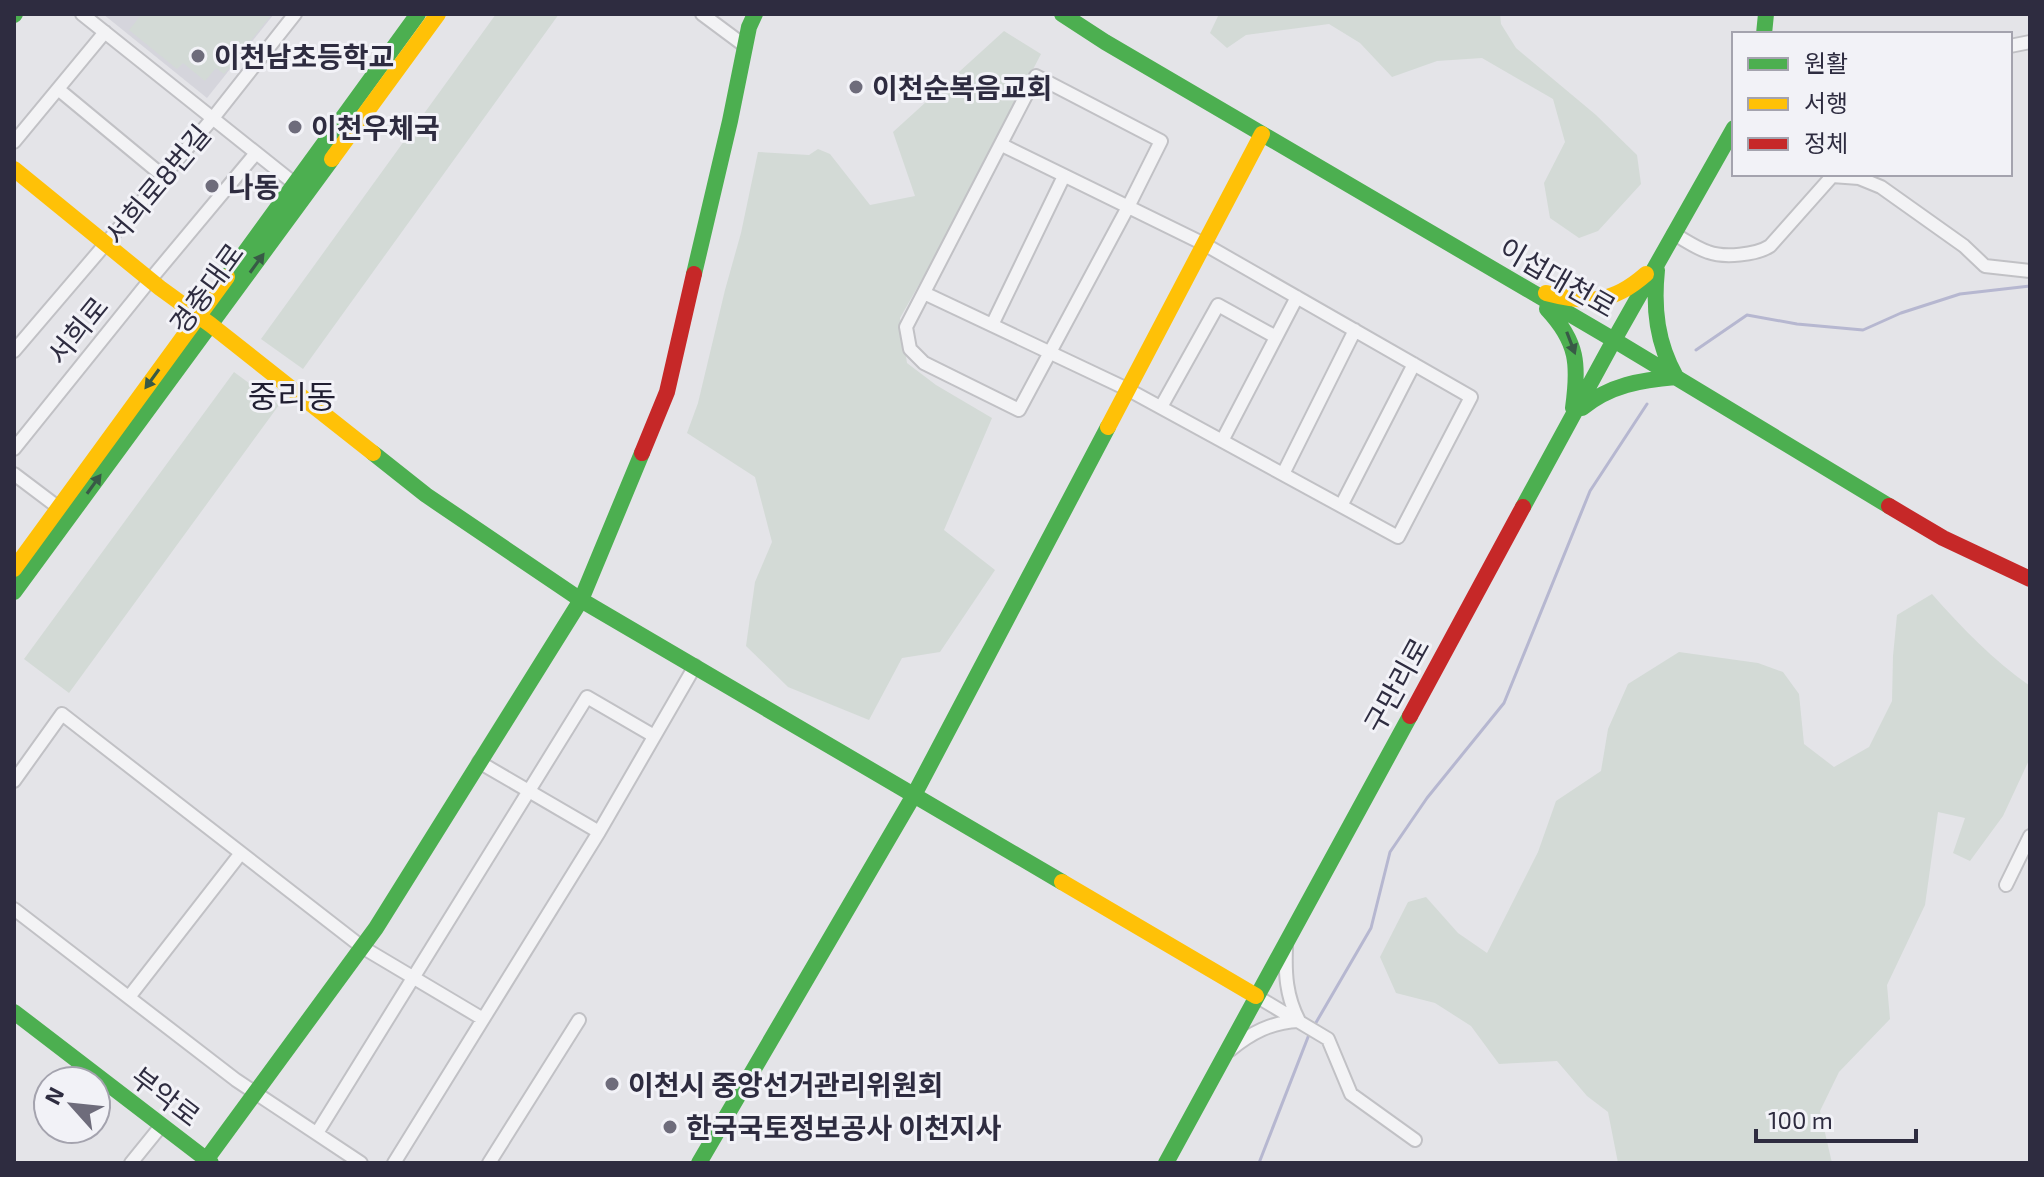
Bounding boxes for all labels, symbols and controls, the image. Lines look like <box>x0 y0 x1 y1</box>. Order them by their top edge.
legend <box>1732 32 2012 176</box>
place label: 이천남초등학교 <box>214 39 394 73</box>
marker: 이천남초등학교 <box>189 47 207 65</box>
text: 원활 <box>1804 48 1848 77</box>
place label: 이천순복음교회 <box>872 70 1052 104</box>
marker: 이천순복음교회 <box>847 78 865 96</box>
text: 서행 <box>1804 88 1848 117</box>
place label: 이천우체국 <box>311 110 440 144</box>
street label: 서희로8번길 <box>97 117 217 251</box>
marker: 이천우체국 <box>286 118 304 136</box>
text: 정체 <box>1804 128 1848 157</box>
place label: 나동 <box>228 169 280 203</box>
marker: 나동 <box>203 177 221 195</box>
street label: 이섭대천로 <box>1494 230 1622 324</box>
street label: 경충대로 <box>162 236 250 340</box>
one-way arrow <box>249 252 265 273</box>
street label: 서희로 <box>39 289 115 371</box>
one-way arrow <box>1565 331 1578 355</box>
one-way arrow <box>145 368 160 389</box>
district label: 중리동 <box>248 376 336 414</box>
one-way arrow <box>86 473 102 495</box>
street label: 구만리로 <box>1356 632 1436 738</box>
street label: 부악로 <box>125 1059 207 1133</box>
north arrow <box>32 1065 112 1145</box>
place label: 이천시 중앙선거관리위원회 <box>628 1067 943 1101</box>
marker: 이천시 중앙선거관리위원회 <box>603 1075 621 1093</box>
text: N <box>38 1082 68 1108</box>
scale bar <box>1756 1093 1916 1143</box>
text: 100 m <box>1768 1105 1833 1134</box>
place label: 한국국토정보공사 이천지사 <box>686 1110 1001 1144</box>
marker: 한국국토정보공사 이천지사 <box>661 1118 679 1136</box>

